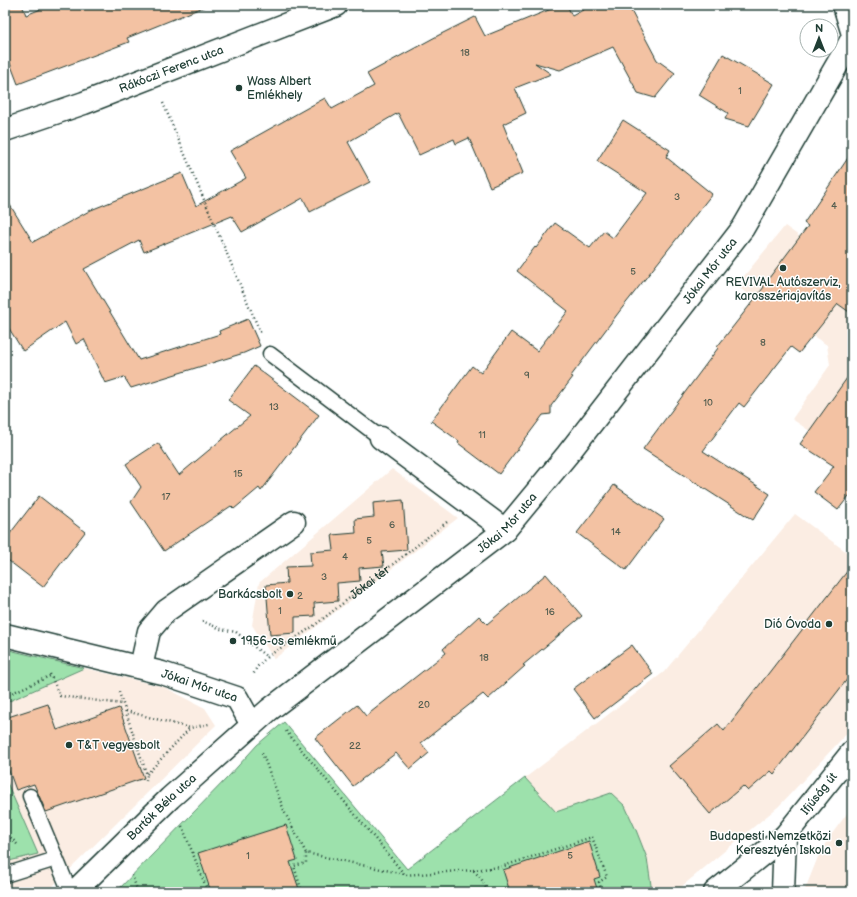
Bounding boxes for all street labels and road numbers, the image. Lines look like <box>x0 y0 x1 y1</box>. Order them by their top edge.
street label: Rákóczi Ferenc utca <box>117 42 226 96</box>
street label: Jókai Mór utca <box>680 235 740 307</box>
street label: Jókai Mór utca <box>474 490 540 556</box>
street label: Jókai tér <box>347 562 393 603</box>
street label: Jókai Mór utca <box>159 666 240 705</box>
street label: Ifjúság út <box>797 769 841 818</box>
street label: Bartók Béla utca <box>124 771 200 844</box>

